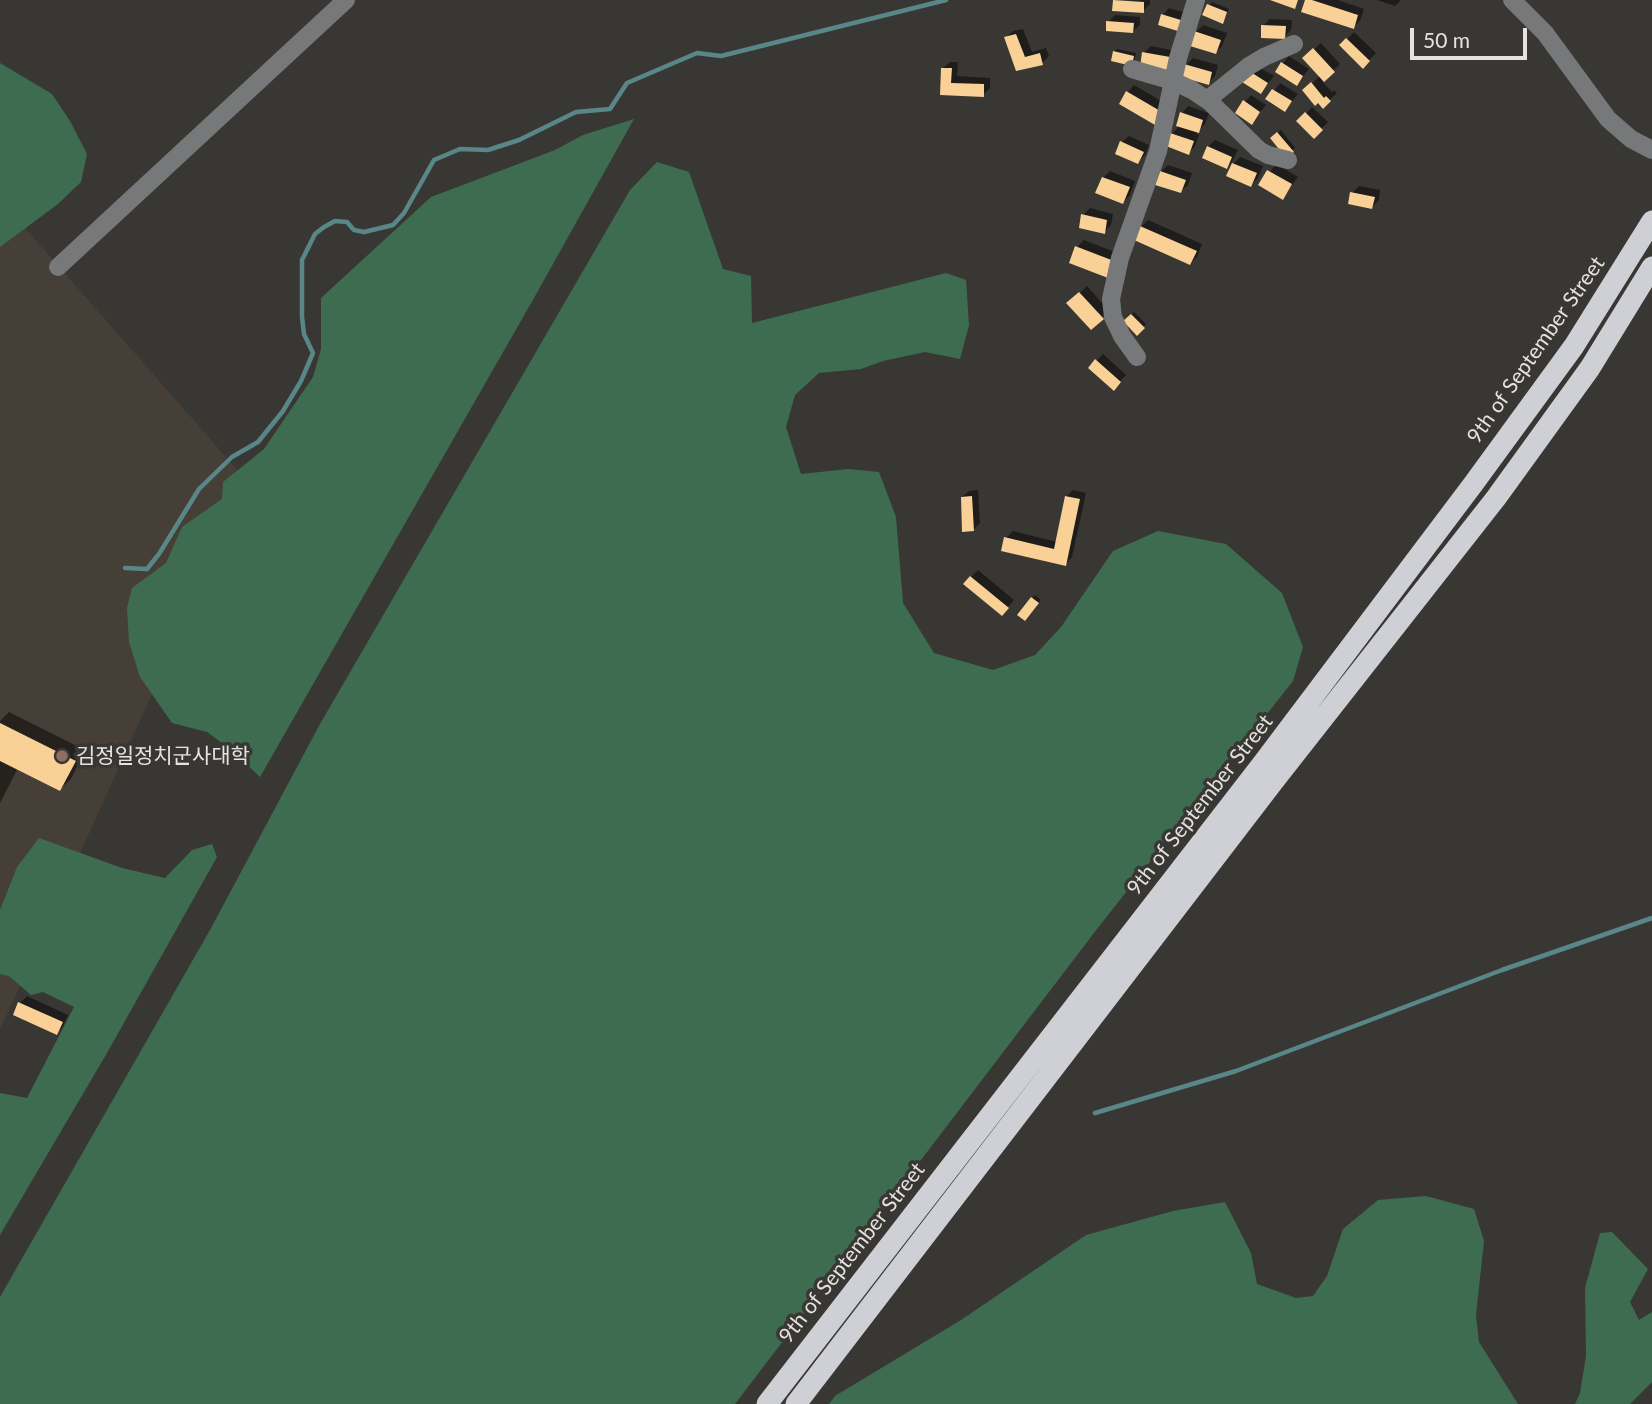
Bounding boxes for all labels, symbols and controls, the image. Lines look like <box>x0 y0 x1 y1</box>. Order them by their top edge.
scale bar <box>1414 14 1531 58</box>
text: 50 m <box>1423 27 1470 52</box>
street label: 9th of September Street <box>1462 252 1610 448</box>
street label: 9th of September Street <box>1122 710 1278 900</box>
place label: 김정일정치군사대학 <box>76 743 250 769</box>
marker: 김정일정치군사대학 <box>54 748 70 764</box>
street label: 9th of September Street <box>774 1158 930 1348</box>

